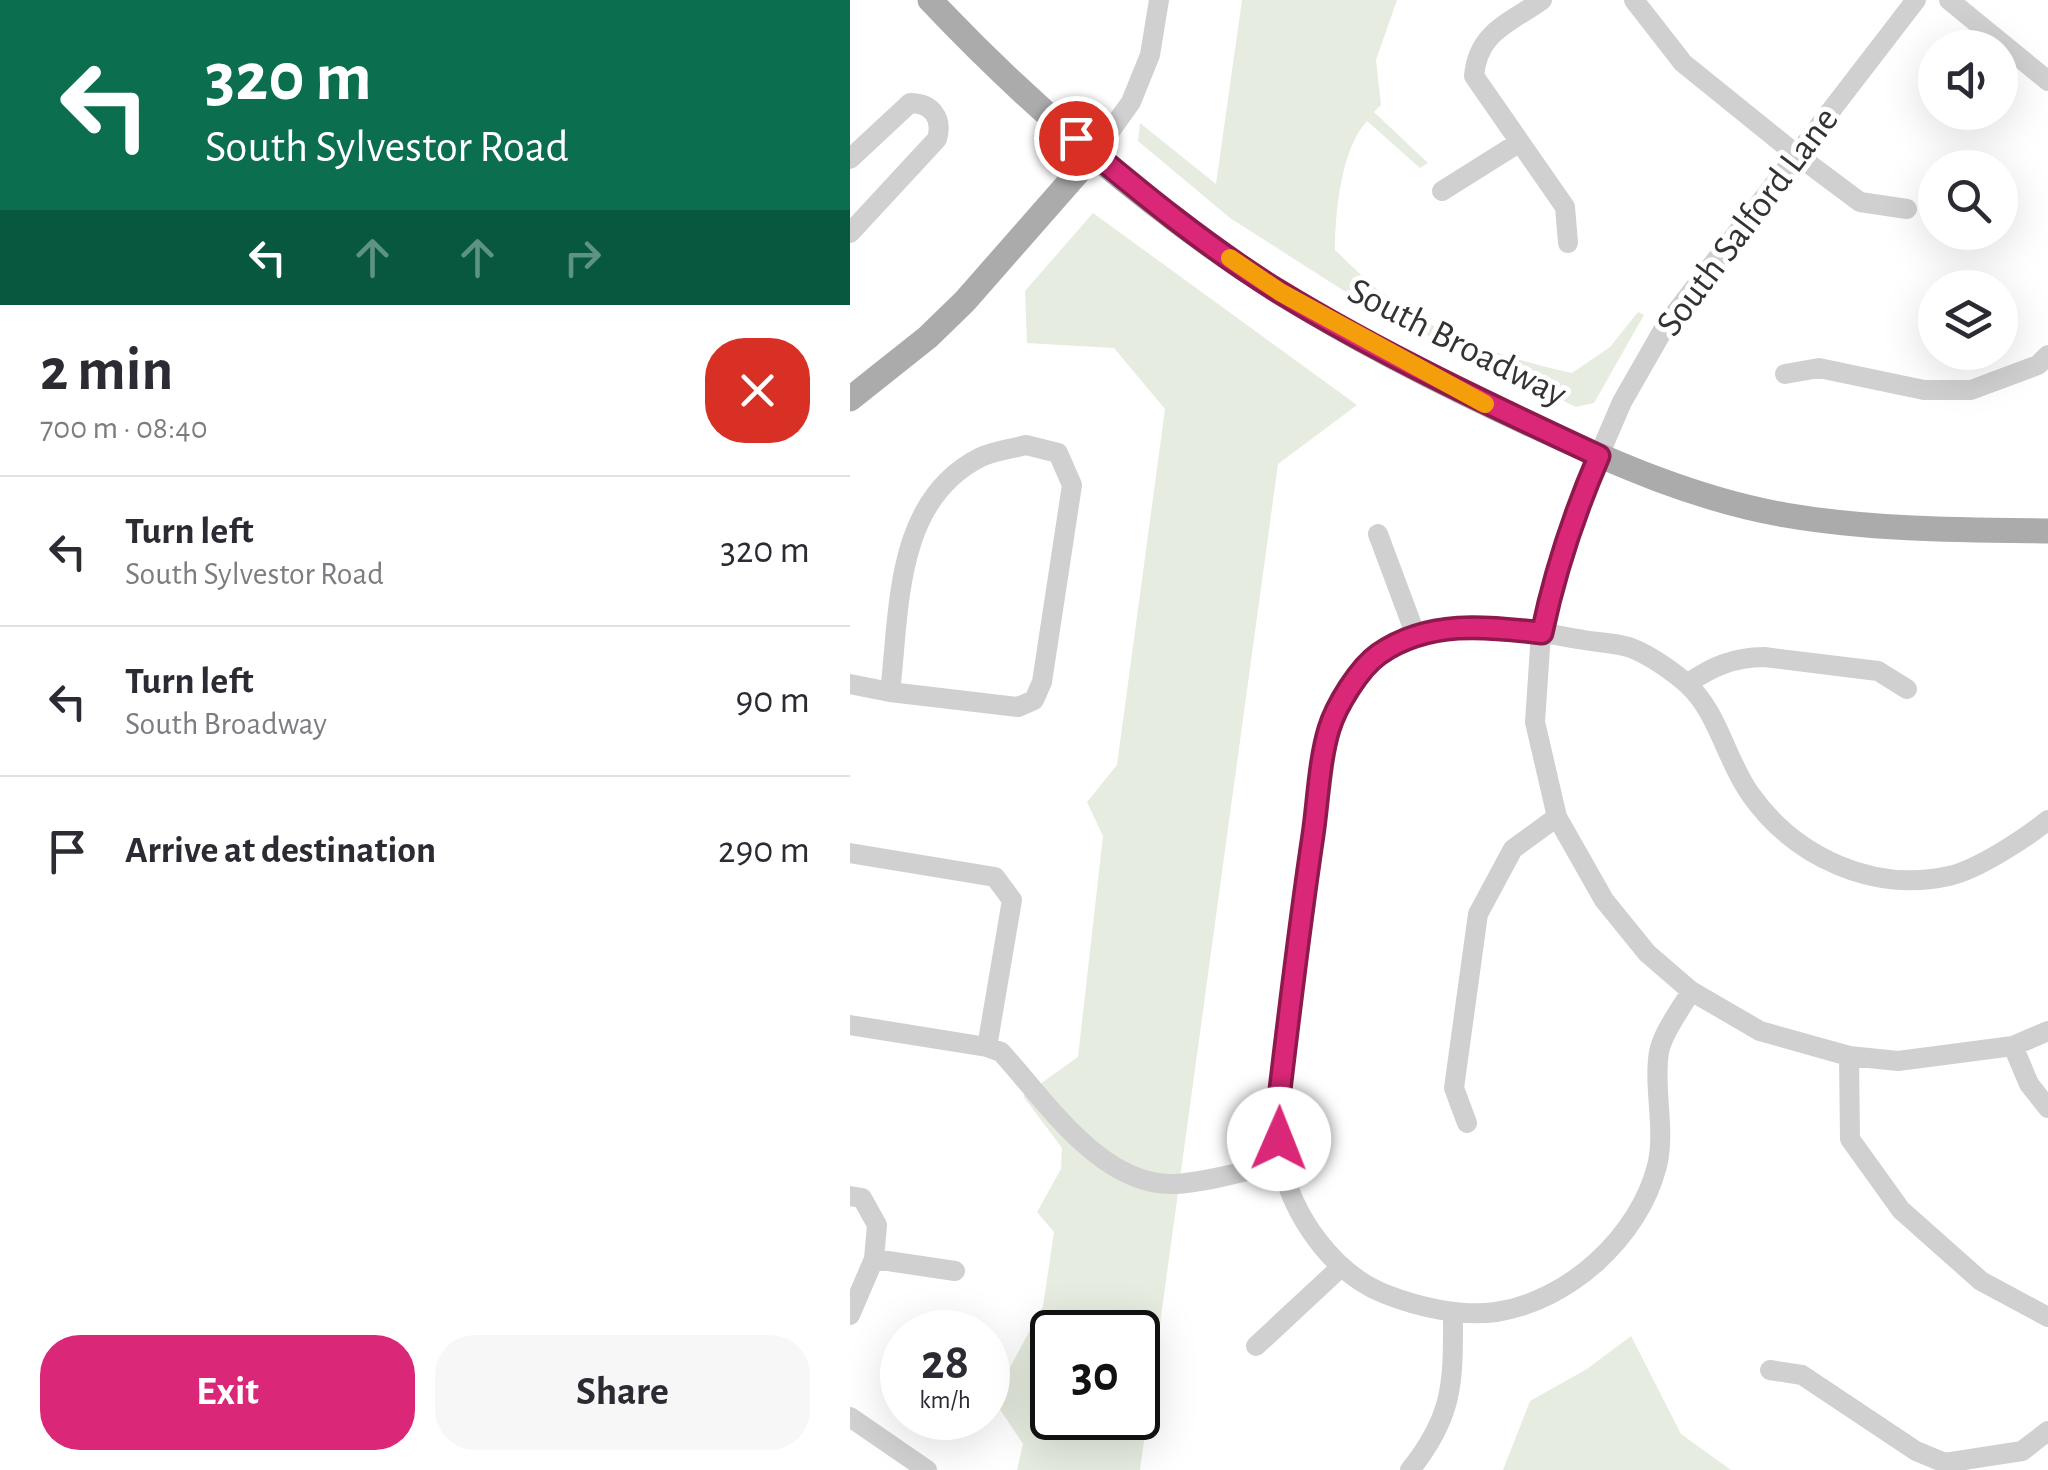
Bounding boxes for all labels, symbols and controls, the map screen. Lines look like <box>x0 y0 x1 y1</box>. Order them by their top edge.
map controls <box>1918 30 2018 370</box>
button: sound <box>1918 30 2018 130</box>
icon: left <box>40 40 170 170</box>
text: 320 m <box>205 43 372 113</box>
pin <box>1034 96 1119 181</box>
street label: South Salford Lane <box>1650 101 1846 343</box>
icon: arrive <box>1049 111 1104 166</box>
text: South Sylvestor Road <box>205 125 569 170</box>
button: search <box>1918 150 2018 250</box>
icon: left <box>240 230 295 285</box>
icon: ahead <box>345 230 400 285</box>
icon: ahead <box>450 230 505 285</box>
icon: right <box>555 230 610 285</box>
button: layers <box>1918 270 2018 370</box>
street label: South Broadway <box>1342 272 1572 414</box>
button: close <box>705 338 810 443</box>
text: 2 min <box>40 341 173 401</box>
text: 700 m · 08:40 <box>40 412 208 444</box>
text: Turn left <box>125 513 253 551</box>
icon: left <box>40 524 95 579</box>
text: 320 m <box>720 532 810 570</box>
text: South Sylvestor Road <box>125 558 384 590</box>
text: Turn left <box>125 663 253 701</box>
icon: left <box>40 674 95 729</box>
text: 90 m <box>735 682 810 720</box>
text: South Broadway <box>125 708 327 740</box>
icon: arrive <box>40 824 95 879</box>
text: Arrive at destination <box>125 832 436 870</box>
text: 290 m <box>718 832 810 870</box>
position arrow <box>1227 1087 1331 1191</box>
speed limit sign: 30 <box>1030 1310 1160 1440</box>
button: Exit <box>40 1335 415 1450</box>
button: Share <box>435 1335 810 1450</box>
text: 28 <box>921 1338 969 1388</box>
text: km/h <box>919 1388 971 1413</box>

